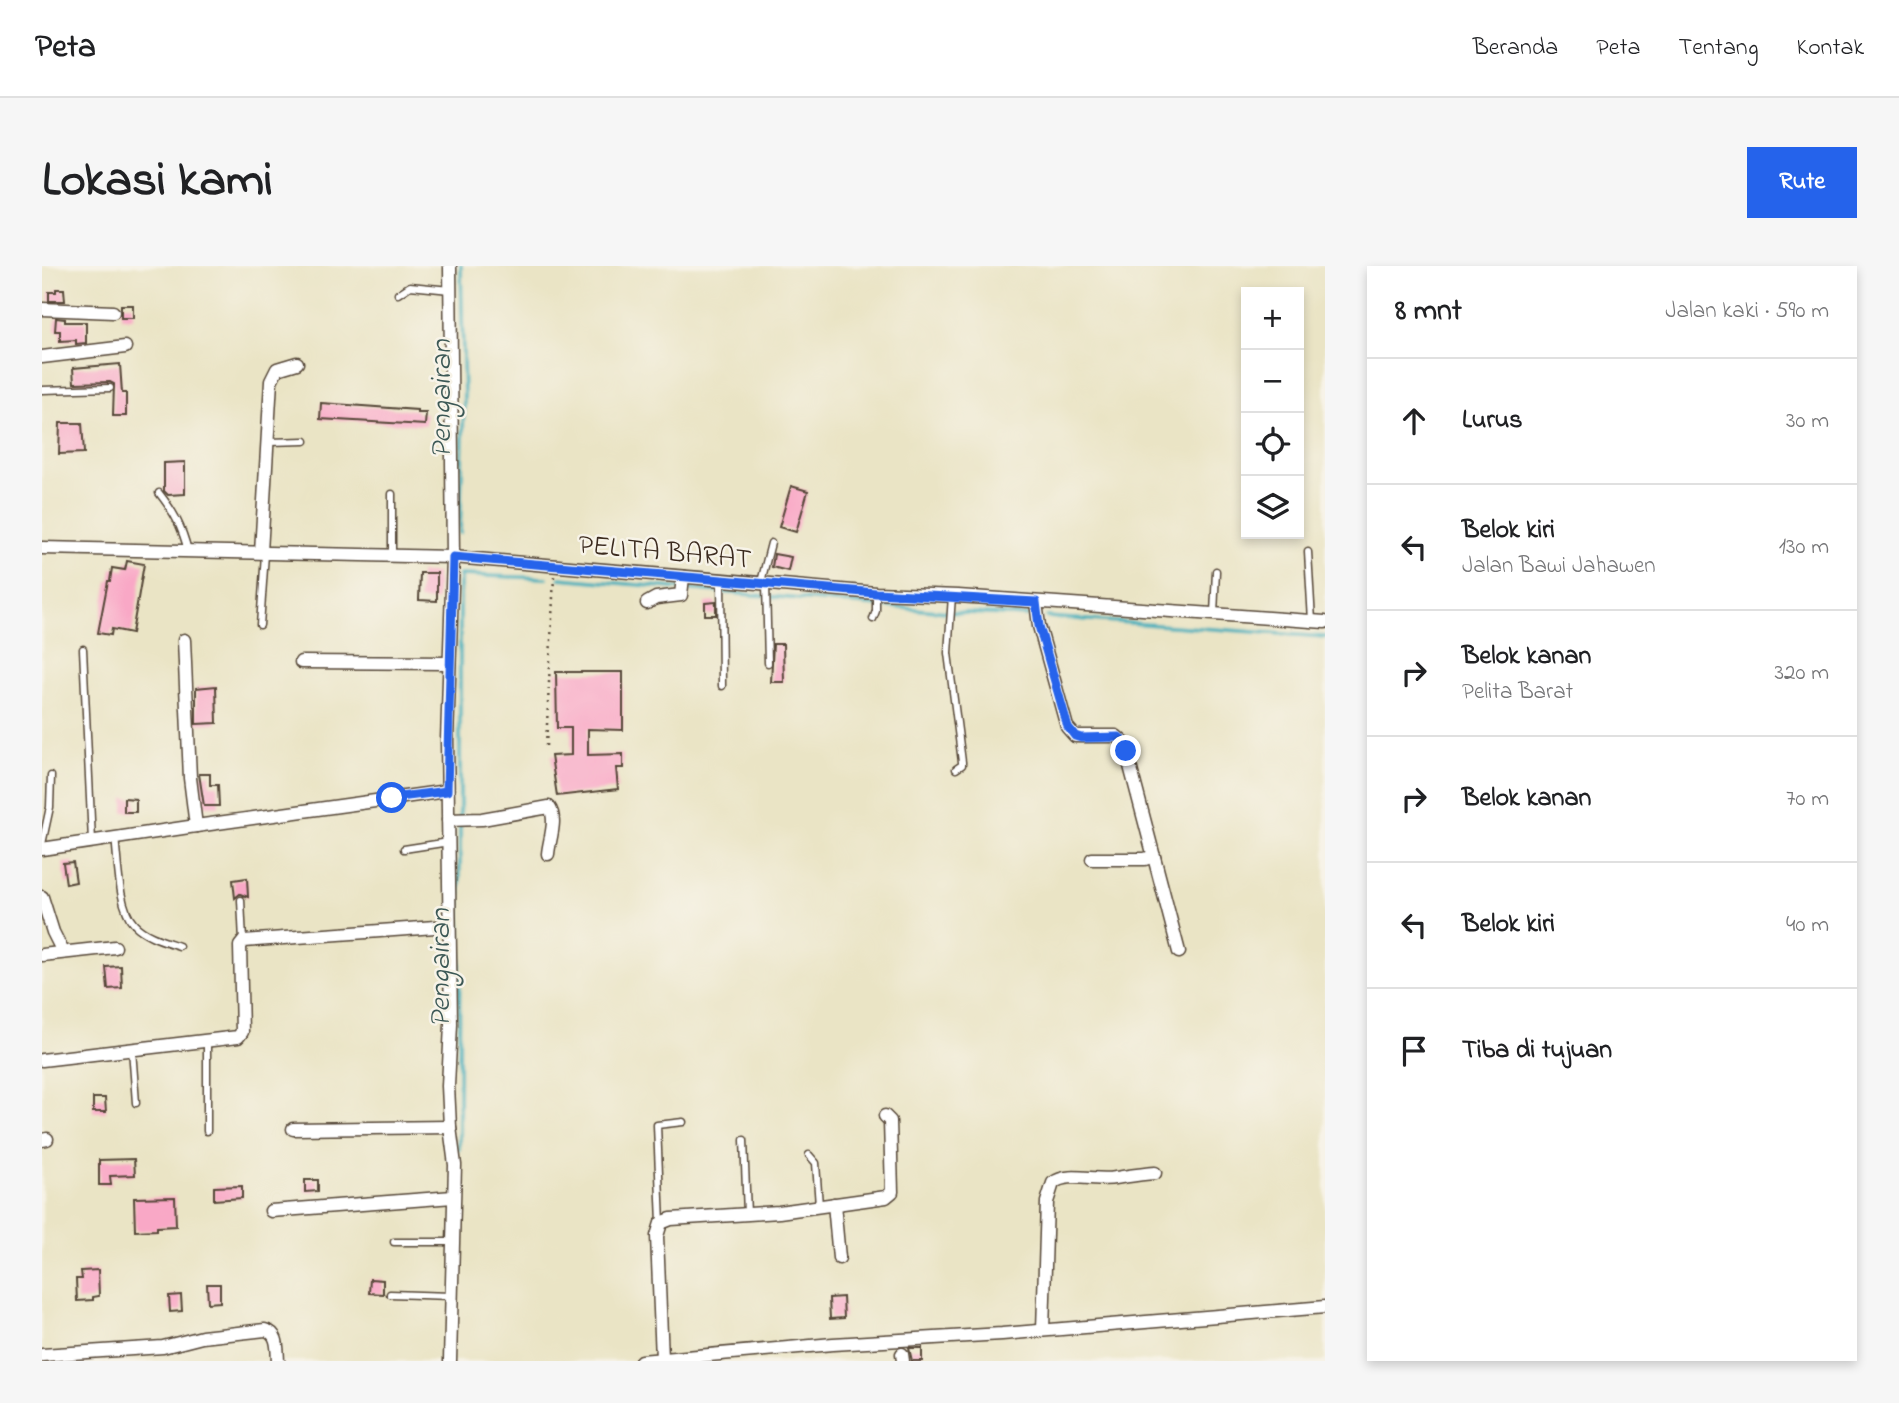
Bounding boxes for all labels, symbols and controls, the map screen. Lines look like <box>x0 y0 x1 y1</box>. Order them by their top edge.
text: Peta <box>35 24 96 72</box>
text: Beranda <box>1473 31 1558 66</box>
text: Peta <box>1596 31 1641 66</box>
text: Tentang <box>1679 31 1759 66</box>
text: Kontak <box>1797 31 1864 66</box>
text: Lokasi kami <box>42 146 273 218</box>
button: Rute <box>1747 147 1857 218</box>
map controls <box>1241 287 1304 539</box>
button: + <box>1241 287 1304 350</box>
text: 8 mnt <box>1395 290 1462 334</box>
text: Jalan kaki · 590 m <box>1665 295 1829 328</box>
water label: Pengairan <box>421 338 465 459</box>
button: − <box>1241 350 1304 413</box>
icon: ahead <box>1395 402 1433 440</box>
text: Lurus <box>1462 402 1523 440</box>
text: 30 m <box>1786 405 1829 438</box>
button: locate <box>1241 413 1304 476</box>
button: layers <box>1241 476 1304 539</box>
text: Belok kiri <box>1462 512 1555 550</box>
street label: PELITA BARAT <box>576 525 753 581</box>
icon: left <box>1395 528 1433 566</box>
text: 130 m <box>1779 531 1829 564</box>
text: Jalan Bawi Jahawen <box>1462 550 1656 583</box>
text: Belok kanan <box>1462 638 1591 676</box>
icon: right <box>1395 654 1433 692</box>
text: 320 m <box>1775 657 1829 690</box>
text: Pelita Barat <box>1462 676 1573 709</box>
route end <box>1110 735 1141 766</box>
icon: right <box>1395 780 1433 818</box>
text: Belok kanan <box>1462 780 1591 818</box>
route start <box>376 782 407 813</box>
text: 70 m <box>1786 783 1829 816</box>
icon: left <box>1395 906 1433 944</box>
text: Belok kiri <box>1462 906 1555 944</box>
water label: Pengairan <box>420 907 464 1028</box>
text: 40 m <box>1786 909 1829 942</box>
icon: arrive <box>1395 1032 1433 1070</box>
text: Tiba di tujuan <box>1462 1032 1612 1070</box>

